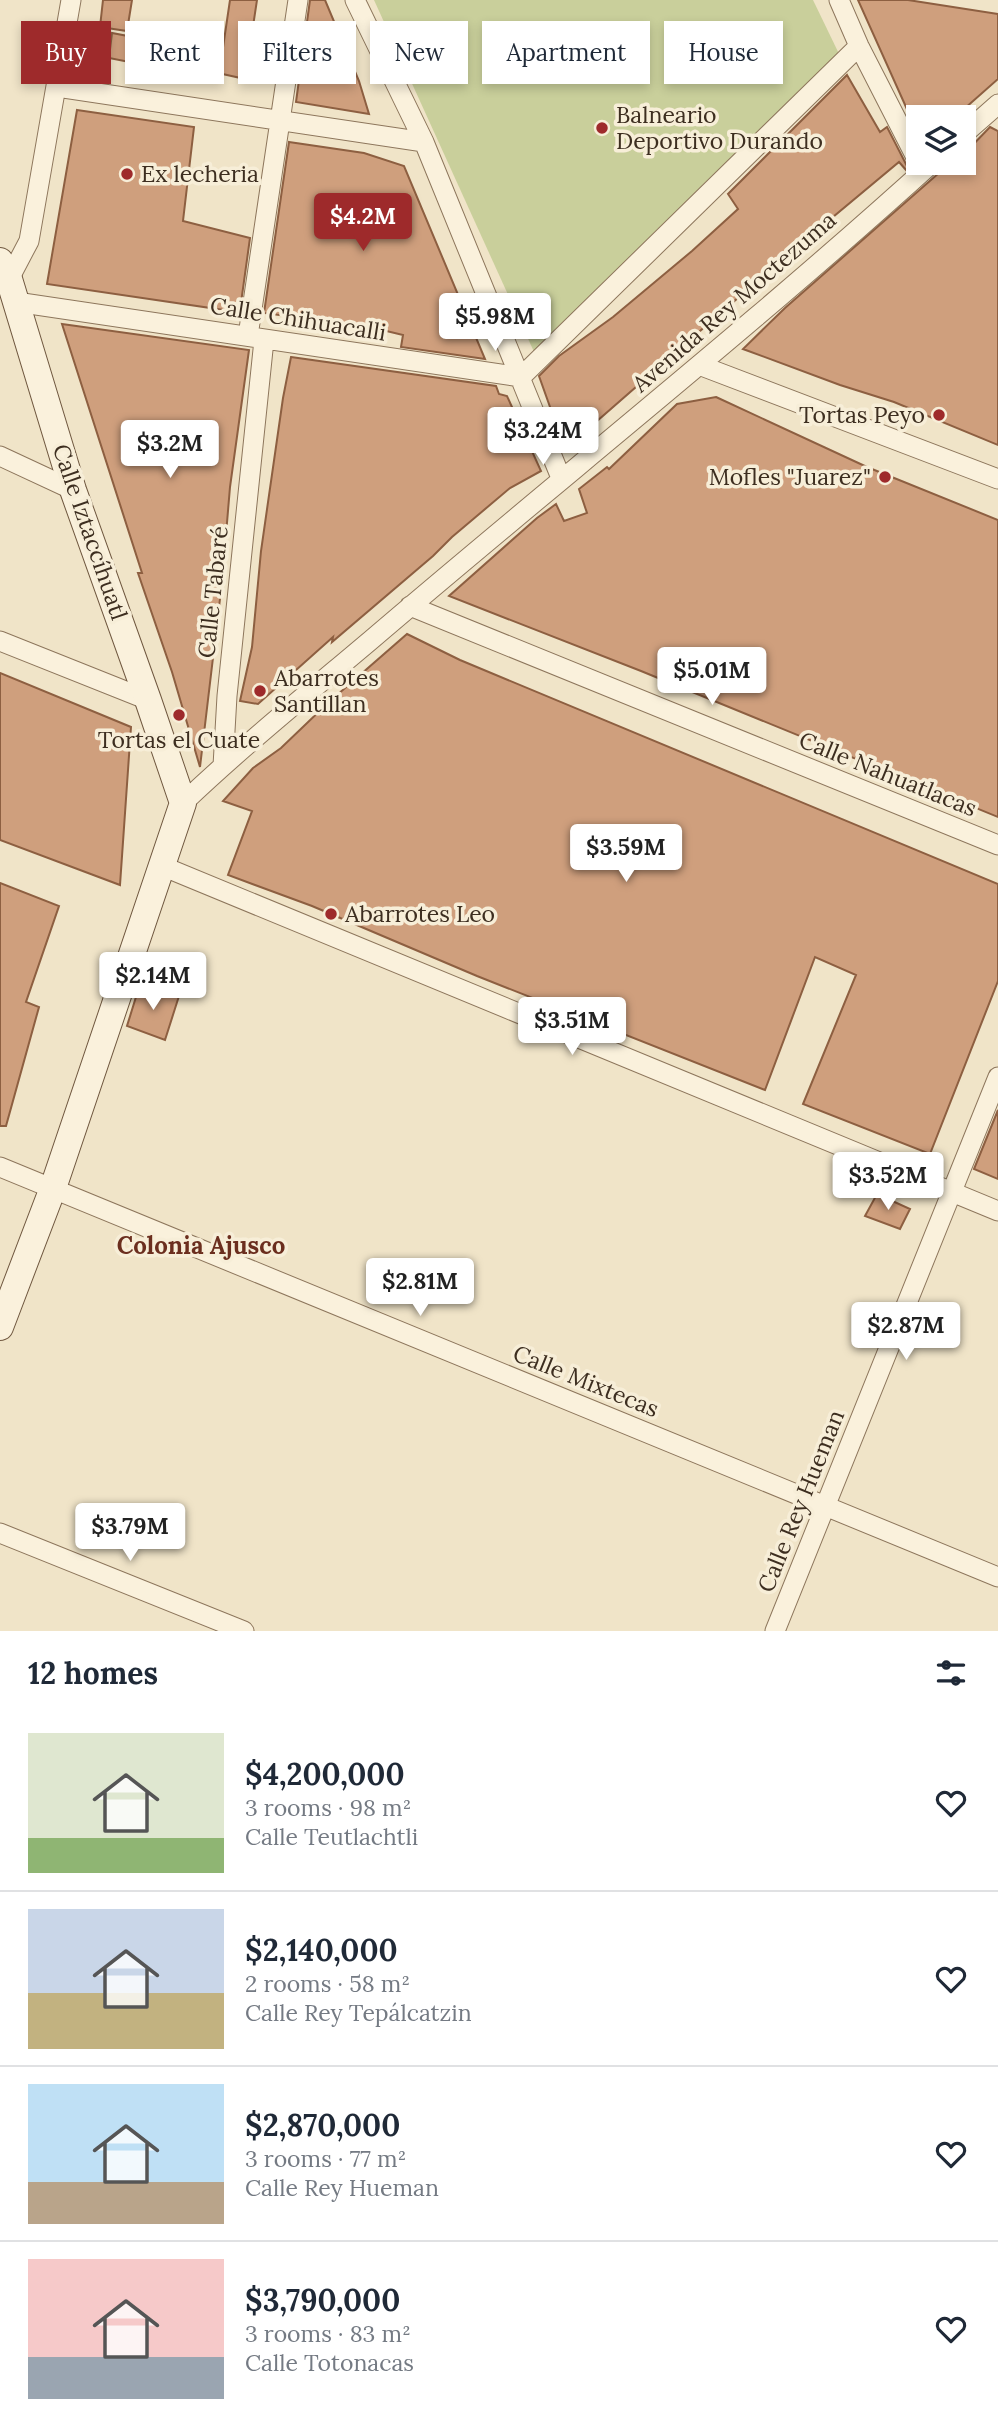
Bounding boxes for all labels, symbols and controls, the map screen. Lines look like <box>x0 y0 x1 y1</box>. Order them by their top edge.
chip: Buy <box>21 21 111 84</box>
chip: Rent <box>125 21 224 84</box>
chip: Filters <box>238 21 356 84</box>
chip: New <box>370 21 468 84</box>
chip: Apartment <box>482 21 650 84</box>
chip: House <box>664 21 783 84</box>
place label: Balneario Deportivo Durando <box>616 100 823 155</box>
map controls <box>906 105 976 175</box>
button: layers <box>906 105 976 175</box>
marker: Balneario Deportivo Durando <box>594 120 610 136</box>
place label: Ex lecheria <box>141 159 259 188</box>
marker: Ex lecheria <box>119 166 135 182</box>
pin: $4.2M <box>314 194 412 253</box>
text: $4.2M <box>330 201 396 230</box>
street label: Avenida Rey Moctezuma <box>625 205 842 399</box>
street label: Calle Chihuacalli <box>208 290 388 347</box>
pin: $5.98M <box>438 294 552 353</box>
text: $5.98M <box>455 301 535 330</box>
place label: Tortas Peyo <box>799 400 925 429</box>
pin: $3.24M <box>486 407 600 467</box>
marker: Tortas Peyo <box>931 407 947 423</box>
text: $3.24M <box>504 415 582 444</box>
pin: $3.2M <box>121 420 219 480</box>
text: $3.2M <box>137 428 203 457</box>
street label: Calle Iztaccíhuatl <box>47 440 134 624</box>
place label: Mofles "Juarez" <box>709 462 871 491</box>
marker: Mofles "Juarez" <box>877 469 893 485</box>
street label: Calle Tabaré <box>191 525 234 659</box>
pin: $5.01M <box>655 648 769 707</box>
text: $5.01M <box>673 655 751 684</box>
place label: Abarrotes Santillan <box>273 663 379 718</box>
marker: Abarrotes Santillan <box>252 683 268 699</box>
marker: Tortas el Cuate <box>171 707 187 723</box>
place label: Tortas el Cuate <box>98 725 260 754</box>
street label: Calle Nahuatlacas <box>795 725 981 822</box>
pin: $3.59M <box>569 824 683 884</box>
text: $3.59M <box>586 832 666 861</box>
place label: Abarrotes Leo <box>344 899 495 928</box>
marker: Abarrotes Leo <box>323 906 339 922</box>
pin: $2.14M <box>96 953 210 1012</box>
text: $2.14M <box>115 960 191 989</box>
pin: $3.51M <box>515 998 629 1057</box>
text: $3.51M <box>534 1005 610 1034</box>
pin: $3.52M <box>831 1152 945 1212</box>
text: $3.52M <box>849 1160 927 1189</box>
district label: Colonia Ajusco <box>117 1230 285 1261</box>
pin: $2.81M <box>363 1258 477 1318</box>
text: $2.81M <box>382 1266 458 1295</box>
pin: $2.87M <box>849 1302 963 1362</box>
text: $2.87M <box>867 1310 945 1339</box>
street label: Calle Mixtecas <box>509 1338 663 1423</box>
street label: Calle Rey Hueman <box>751 1405 850 1596</box>
pin: $3.79M <box>73 1504 187 1563</box>
text: $3.79M <box>91 1511 169 1540</box>
text: 12 homes <box>28 1654 158 1692</box>
icon: filters <box>932 1654 970 1692</box>
text: $4,200,000 <box>245 1755 404 1793</box>
icon: home <box>84 1761 168 1845</box>
icon: heart <box>932 1784 970 1822</box>
text: 3 rooms · 98 m² <box>245 1793 411 1822</box>
text: Calle Teutlachtli <box>245 1822 418 1851</box>
text: $2,140,000 <box>245 1931 398 1969</box>
icon: home <box>84 1937 168 2021</box>
icon: heart <box>932 1960 970 1998</box>
text: 2 rooms · 58 m² <box>245 1969 410 1998</box>
text: Calle Rey Tepálcatzin <box>245 1998 472 2027</box>
text: $2,870,000 <box>245 2106 400 2144</box>
icon: home <box>84 2112 168 2196</box>
icon: heart <box>932 2135 970 2173</box>
text: 3 rooms · 77 m² <box>245 2144 406 2173</box>
text: Calle Rey Hueman <box>245 2173 439 2202</box>
text: $3,790,000 <box>245 2281 400 2319</box>
icon: home <box>84 2287 168 2371</box>
icon: heart <box>932 2310 970 2348</box>
text: 3 rooms · 83 m² <box>245 2319 411 2348</box>
text: Calle Totonacas <box>245 2348 414 2377</box>

